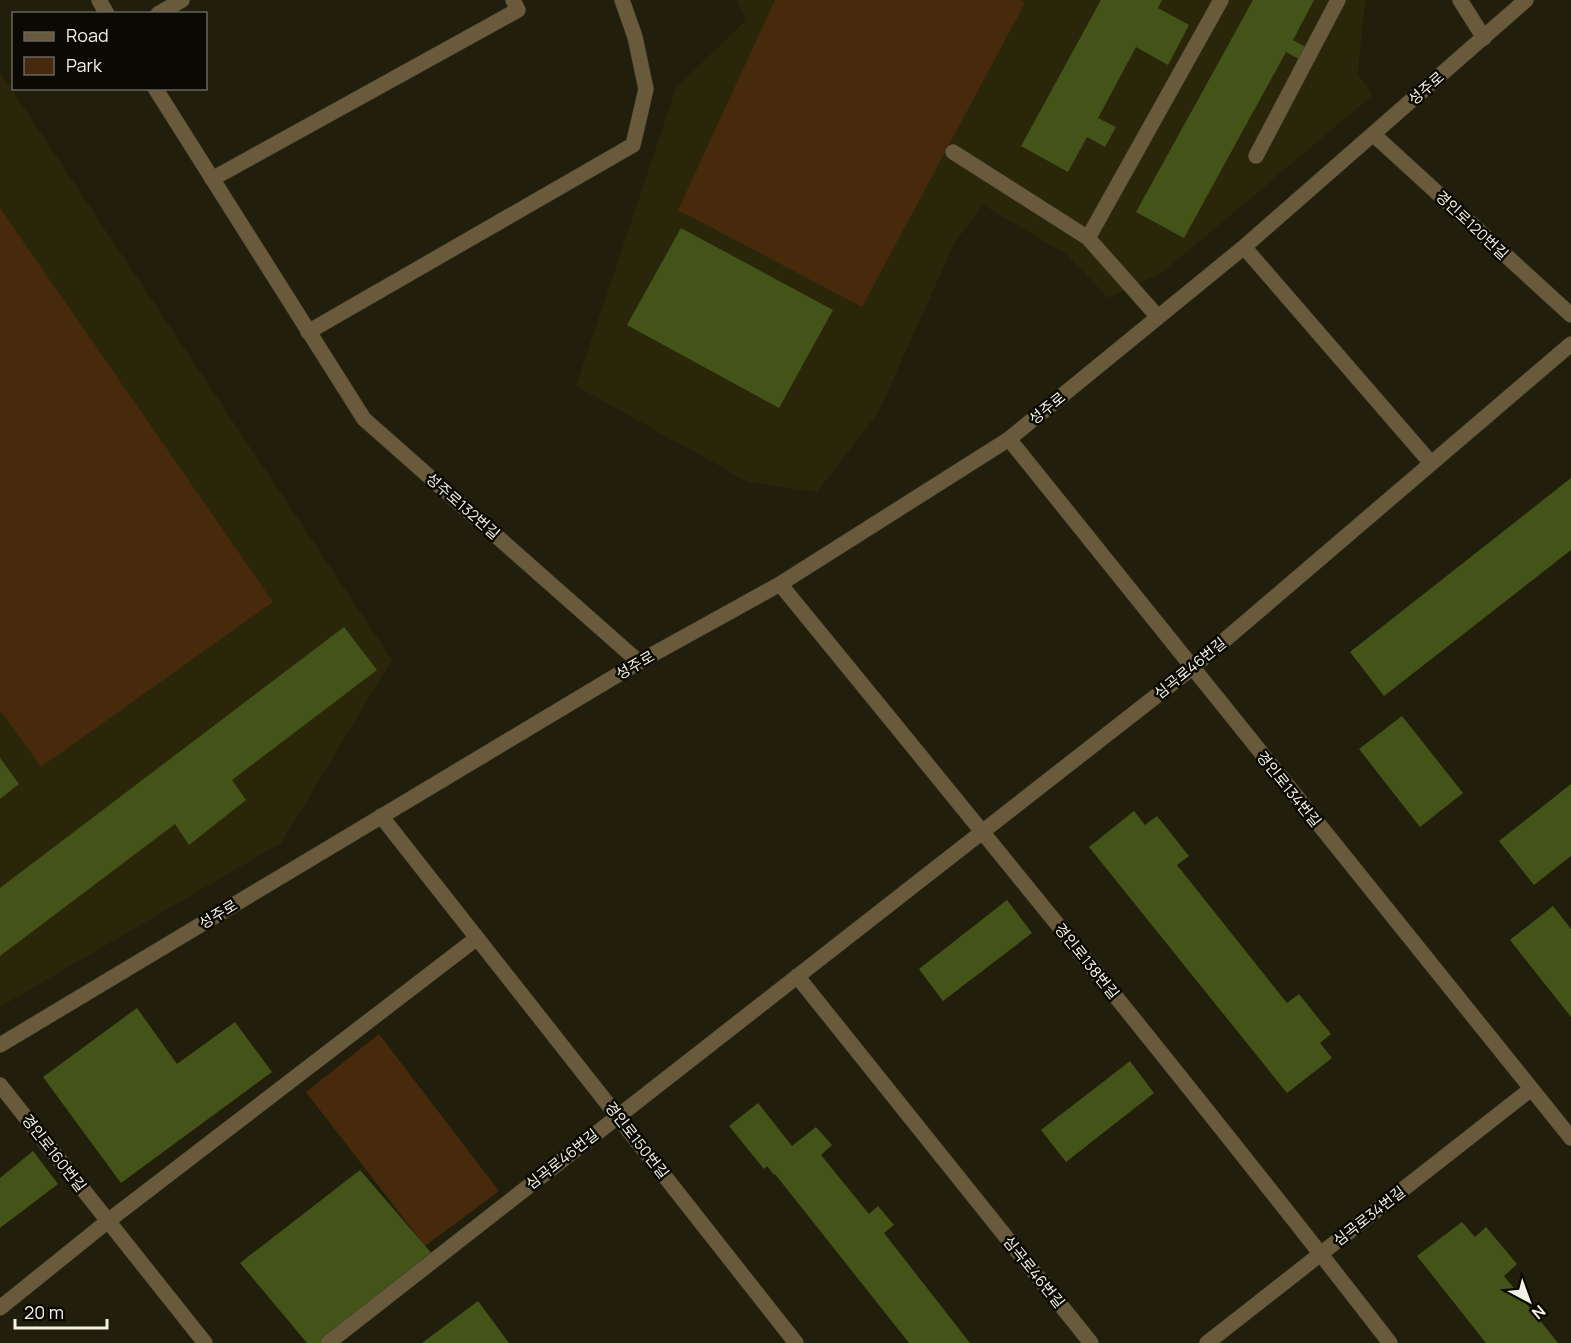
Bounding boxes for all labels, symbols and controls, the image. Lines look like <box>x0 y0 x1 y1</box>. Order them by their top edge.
legend <box>12 12 207 90</box>
text: Road <box>66 23 109 47</box>
text: Park <box>66 53 103 77</box>
street label: 성주로 <box>1403 66 1449 110</box>
street label: 경인로120번길 <box>1431 186 1513 264</box>
street label: 성주로 <box>1024 387 1070 429</box>
street label: 성주로132번길 <box>422 468 504 544</box>
street label: 심곡로46번길 <box>1150 632 1230 704</box>
street label: 성주로 <box>612 646 658 684</box>
street label: 경인로134번길 <box>1252 747 1326 831</box>
street label: 성주로 <box>195 894 241 934</box>
street label: 경인로138번길 <box>1050 919 1124 1003</box>
street label: 경인로150번길 <box>600 1097 674 1183</box>
street label: 경인로160번길 <box>17 1110 91 1196</box>
street label: 심곡로46번길 <box>521 1124 603 1194</box>
street label: 심곡로34번길 <box>1329 1181 1409 1251</box>
street label: 심곡로46번길 <box>998 1232 1070 1312</box>
north arrow <box>1499 1271 1559 1331</box>
scale bar <box>15 1292 106 1330</box>
text: 20 m <box>24 1300 64 1324</box>
text: N <box>1527 1300 1550 1324</box>

